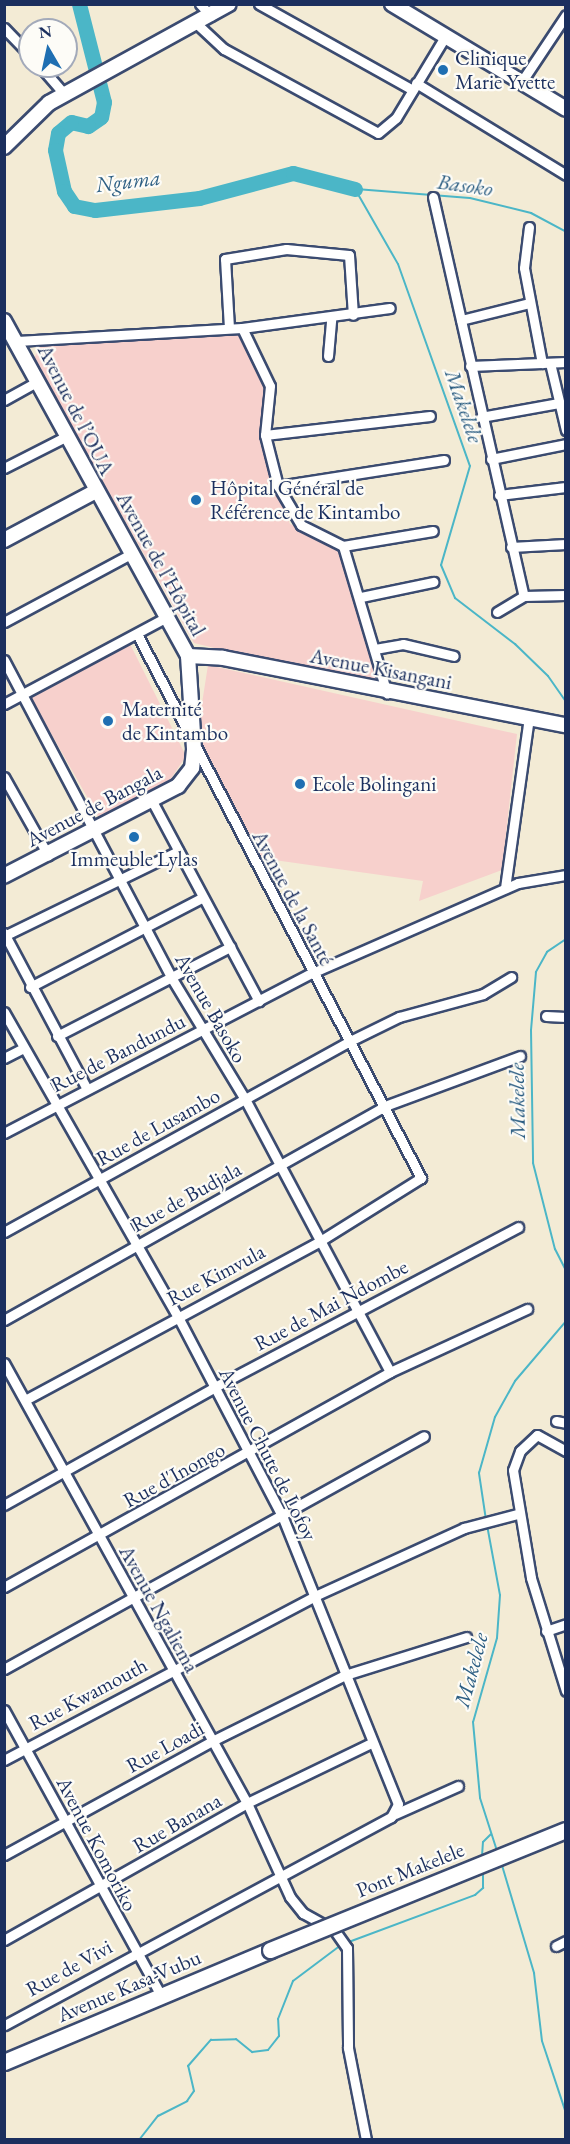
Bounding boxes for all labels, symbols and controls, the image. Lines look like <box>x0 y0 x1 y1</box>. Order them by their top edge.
north arrow <box>18 18 78 78</box>
text: N <box>37 20 53 43</box>
place label: Clinique Marie Yvette <box>455 45 555 95</box>
marker: Clinique Marie Yvette <box>436 63 450 77</box>
water label: Nguma <box>94 164 162 198</box>
water label: Basoko <box>436 168 494 202</box>
street label: Avenue de l’OUA <box>32 340 120 480</box>
water label: Makelele <box>439 366 489 446</box>
place label: Hôpital Général de Référence de Kintambo <box>210 475 400 525</box>
street label: Avenue de l’Hôpital <box>111 488 211 640</box>
marker: Hôpital Général de Référence de Kintambo <box>187 491 205 509</box>
street label: Avenue Kisangani <box>308 643 454 695</box>
place label: Maternité de Kintambo <box>122 696 228 746</box>
marker: Maternité de Kintambo <box>99 712 117 730</box>
street label: Avenue de Bangala <box>22 760 166 852</box>
place label: Ecole Bolingani <box>312 771 436 797</box>
marker: Ecole Bolingani <box>293 777 307 791</box>
street label: Avenue de la Santé <box>247 826 339 970</box>
marker: Immeuble Lylas <box>127 830 141 844</box>
place label: Immeuble Lylas <box>70 846 198 872</box>
street label: Avenue Basoko <box>170 949 252 1067</box>
street label: Rue de Bandundu <box>46 1008 190 1098</box>
water label: Makelele <box>503 1063 531 1139</box>
street label: Rue de Lusambo <box>92 1083 224 1171</box>
street label: Rue de Budjala <box>127 1156 245 1238</box>
street label: Rue Kimvula <box>163 1239 269 1311</box>
street label: Rue de Mai Ndombe <box>250 1254 412 1356</box>
street label: Avenue Chute de Lofoy <box>213 1363 323 1545</box>
street label: Rue d'Inongo <box>119 1437 229 1513</box>
street label: Avenue Ngaliema <box>114 1541 204 1677</box>
water label: Makelele <box>448 1630 494 1710</box>
street label: Rue Kwamouth <box>25 1652 151 1736</box>
street label: Rue Loadi <box>122 1715 208 1779</box>
street label: Avenue Komoriko <box>51 1773 143 1915</box>
street label: Rue Banana <box>128 1788 226 1858</box>
street label: Pont Makelele <box>352 1837 468 1903</box>
street label: Rue de Vivi <box>22 1934 116 2002</box>
street label: Avenue Kasa-Vubu <box>53 1944 205 2028</box>

